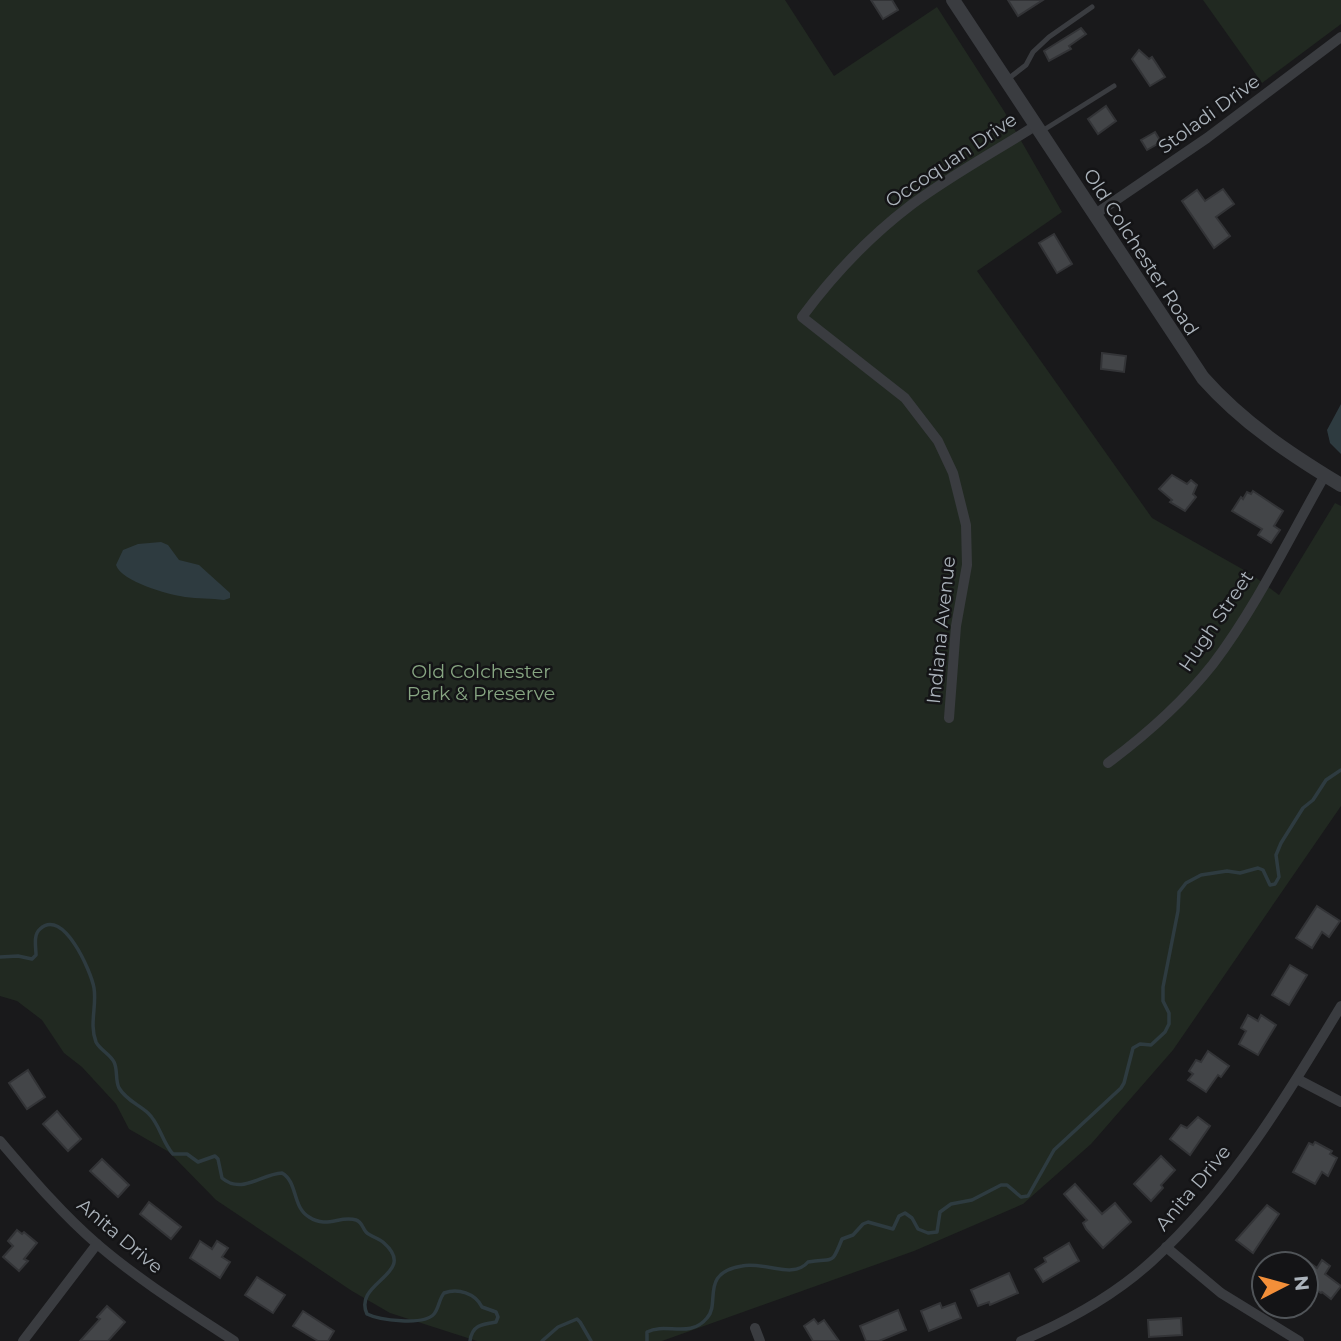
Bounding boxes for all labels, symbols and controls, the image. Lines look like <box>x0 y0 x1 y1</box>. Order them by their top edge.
street label: Stoladi Drive <box>1154 69 1264 159</box>
street label: Occoquan Drive <box>881 108 1021 212</box>
street label: Old Colchester Road <box>1078 164 1204 340</box>
street label: Indiana Avenue <box>922 555 960 705</box>
street label: Hugh Street <box>1174 566 1258 676</box>
park label: Old Colchester Park & Preserve <box>407 660 555 705</box>
street label: Anita Drive <box>1151 1141 1235 1235</box>
street label: Anita Drive <box>73 1194 167 1278</box>
north arrow <box>1250 1250 1320 1320</box>
text: N <box>1289 1274 1314 1292</box>

